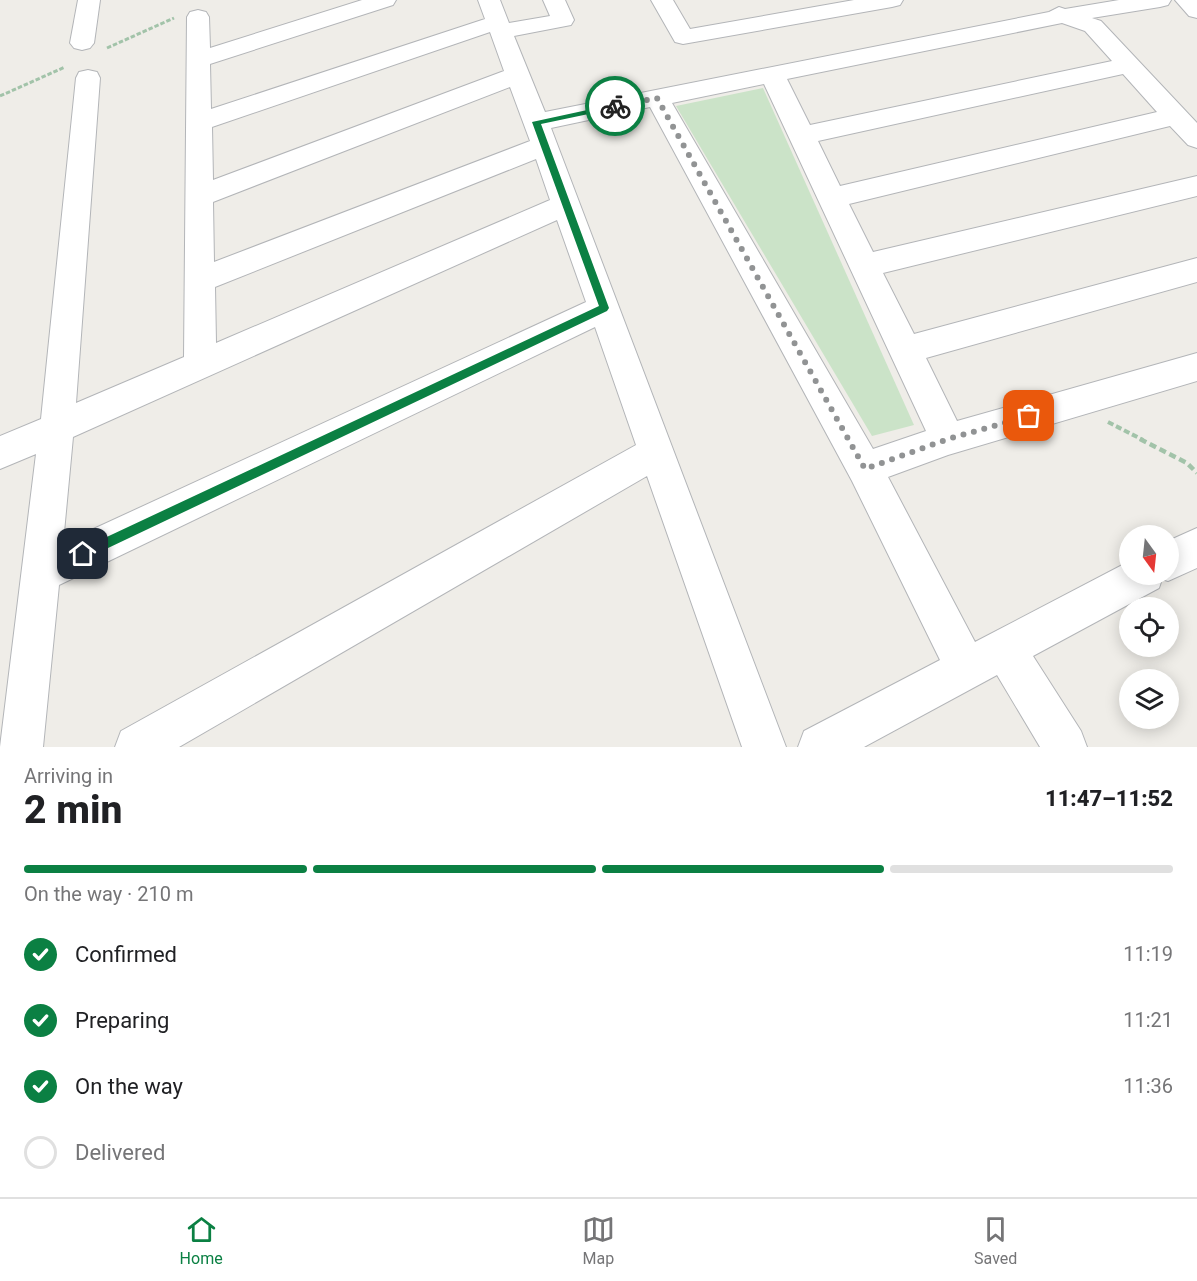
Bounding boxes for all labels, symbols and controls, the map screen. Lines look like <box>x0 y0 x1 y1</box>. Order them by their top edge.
courier <box>585 76 645 136</box>
icon: bike <box>599 90 632 123</box>
pin <box>1003 390 1054 441</box>
icon: bag <box>1012 399 1045 432</box>
north arrow <box>1119 525 1179 585</box>
map controls <box>1119 525 1179 729</box>
pin <box>57 528 108 579</box>
icon: home <box>66 537 99 570</box>
button: locate <box>1119 597 1179 657</box>
button: layers <box>1119 669 1179 729</box>
text: Arriving in <box>24 764 113 788</box>
text: 11:47–11:52 <box>1045 786 1173 811</box>
text: 2 min <box>24 787 122 833</box>
text: On the way · 210 m <box>24 882 193 906</box>
icon: check <box>24 938 57 971</box>
text: Confirmed <box>75 942 177 967</box>
text: 11:19 <box>1123 942 1173 966</box>
icon: check <box>24 1004 57 1037</box>
text: Preparing <box>75 1008 169 1033</box>
text: 11:21 <box>1123 1008 1173 1032</box>
icon: check <box>24 1070 57 1103</box>
text: On the way <box>75 1074 183 1099</box>
text: 11:36 <box>1123 1074 1173 1098</box>
text: Delivered <box>75 1140 165 1165</box>
tab: Home <box>180 1213 223 1268</box>
tab: Map <box>582 1213 615 1268</box>
tab: Saved <box>974 1213 1017 1268</box>

